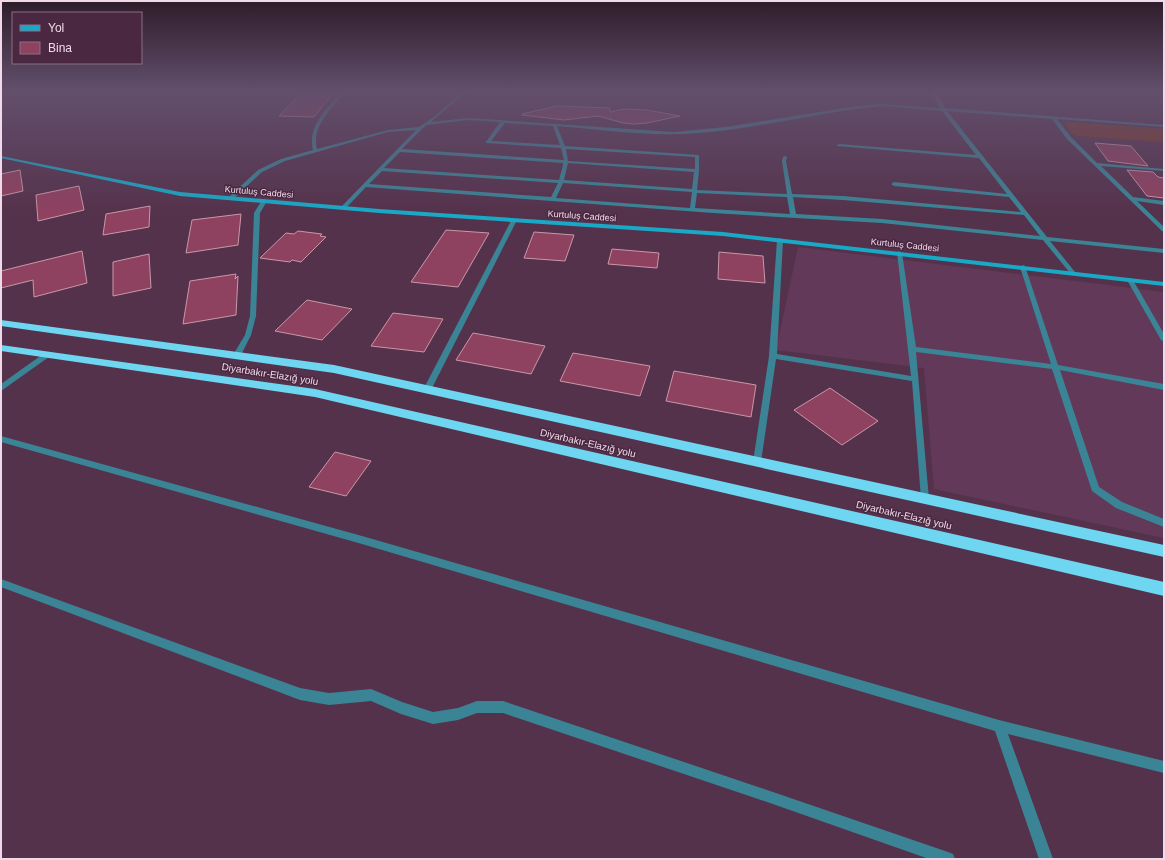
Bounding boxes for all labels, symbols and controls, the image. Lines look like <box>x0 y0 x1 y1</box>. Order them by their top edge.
legend <box>12 12 142 64</box>
text: Yol <box>48 21 64 35</box>
text: Bina <box>48 41 72 55</box>
street label: Kurtuluş Caddesi <box>224 184 294 200</box>
street label: Kurtuluş Caddesi <box>547 209 617 223</box>
street label: Kurtuluş Caddesi <box>870 236 940 254</box>
street label: Diyarbakır-Elazığ yolu <box>221 361 319 387</box>
street label: Diyarbakır-Elazığ yolu <box>539 427 637 459</box>
street label: Diyarbakır-Elazığ yolu <box>855 499 953 531</box>

